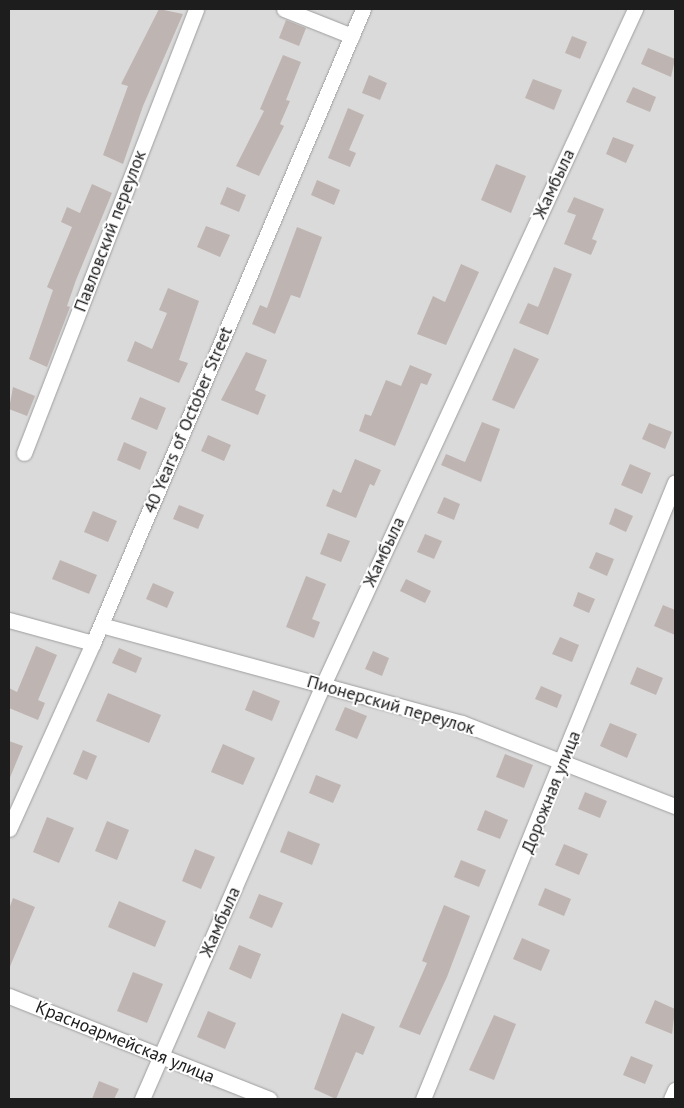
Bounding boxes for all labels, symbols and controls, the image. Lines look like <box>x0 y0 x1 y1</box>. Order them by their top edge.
street label: Жамбыла <box>528 146 580 222</box>
street label: Павловский переулок <box>69 147 151 315</box>
street label: 40 Years of October Street <box>139 323 237 517</box>
street label: Жамбыла <box>358 514 410 590</box>
street label: Пионерский переулок <box>304 671 478 739</box>
street label: Дорожная улица <box>517 728 585 856</box>
street label: Жамбыла <box>195 884 245 960</box>
street label: Красноармейская улица <box>32 996 218 1088</box>

